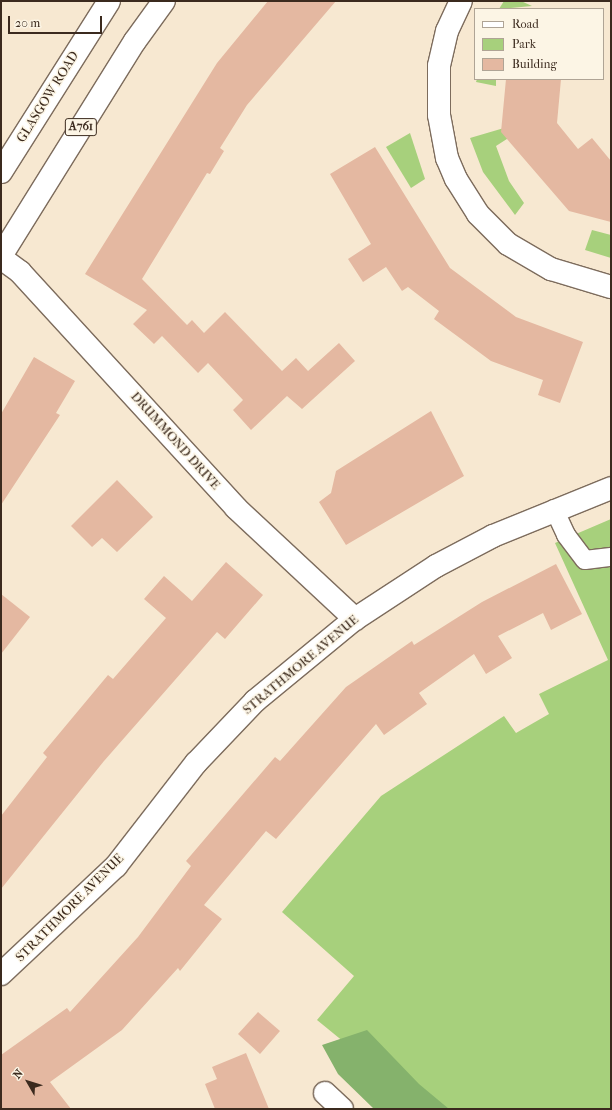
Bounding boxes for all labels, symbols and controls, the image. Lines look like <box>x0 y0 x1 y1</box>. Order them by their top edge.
scale bar <box>10 8 104 34</box>
legend <box>474 8 604 80</box>
text: 20 m <box>15 16 40 30</box>
text: Road <box>512 17 539 31</box>
text: Park <box>512 37 536 51</box>
street label: GLASGOW ROAD <box>14 49 82 145</box>
text: Building <box>512 57 557 71</box>
road number: A761 <box>64 117 98 137</box>
street label: DRUMMOND DRIVE <box>127 389 223 493</box>
street label: STRATHMORE AVENUE <box>240 612 362 718</box>
street label: STRATHMORE AVENUE <box>13 851 127 965</box>
north arrow <box>8 1062 48 1102</box>
text: N <box>11 1067 26 1081</box>

